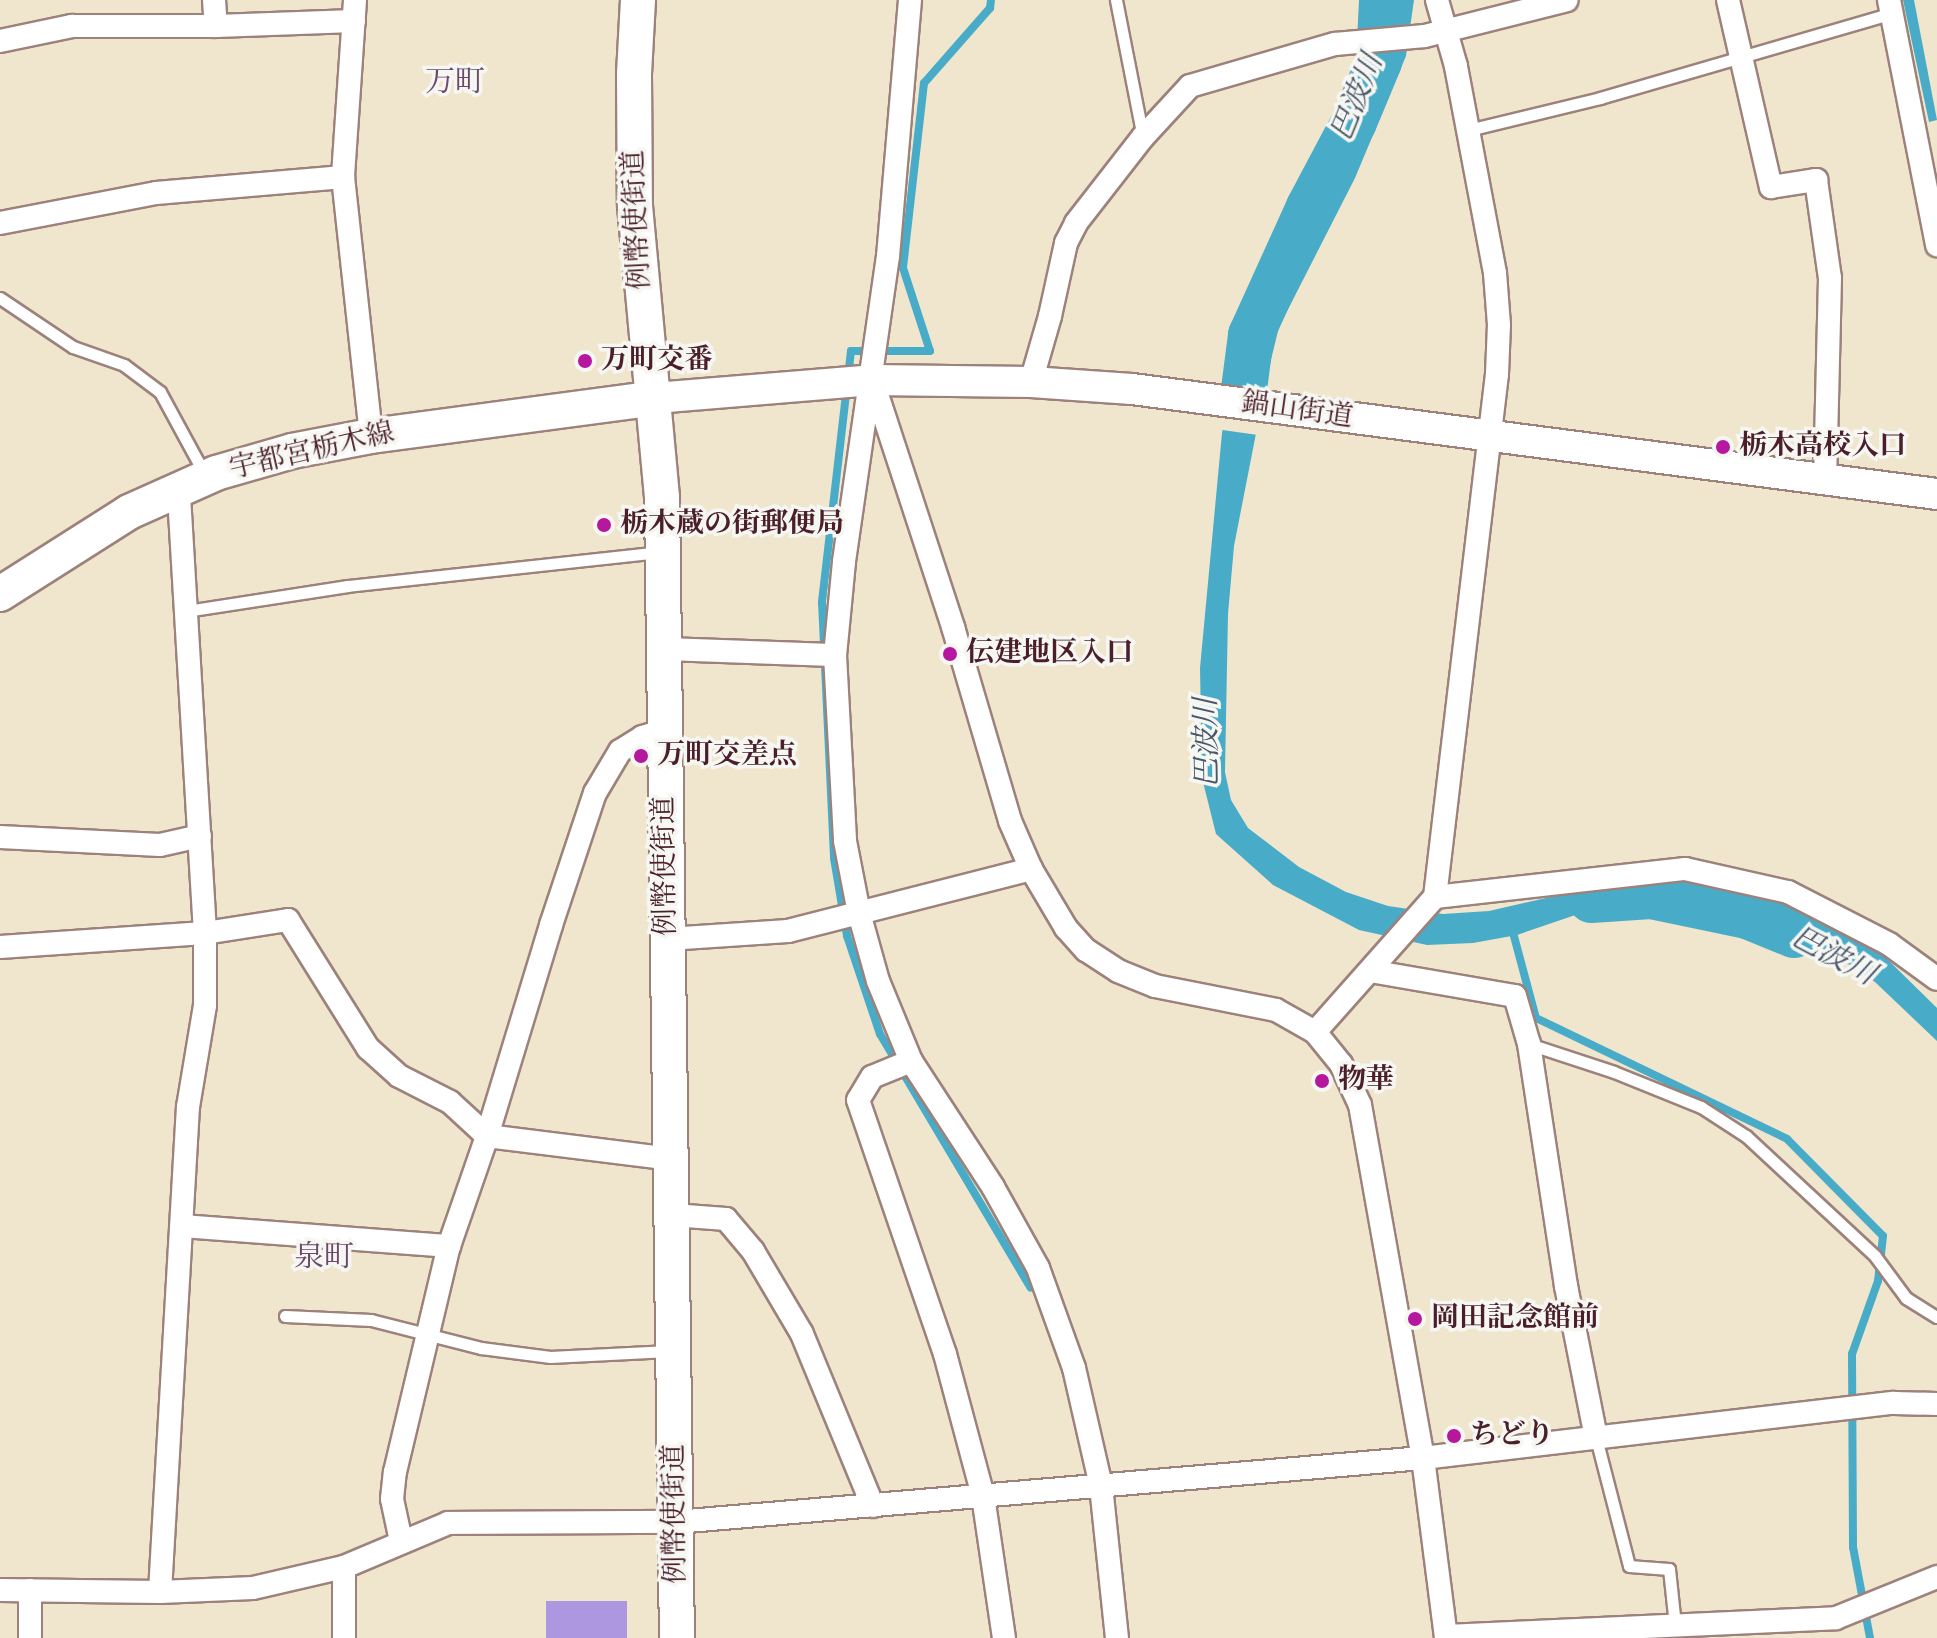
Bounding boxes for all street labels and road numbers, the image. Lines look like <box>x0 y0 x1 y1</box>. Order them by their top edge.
street label: 例幣使街道 <box>618 149 658 291</box>
street label: 鍋山街道 <box>1239 387 1355 435</box>
street label: 宇都宮栃木線 <box>226 417 398 487</box>
street label: 例幣使街道 <box>648 796 684 936</box>
street label: 例幣使街道 <box>658 1444 694 1584</box>

